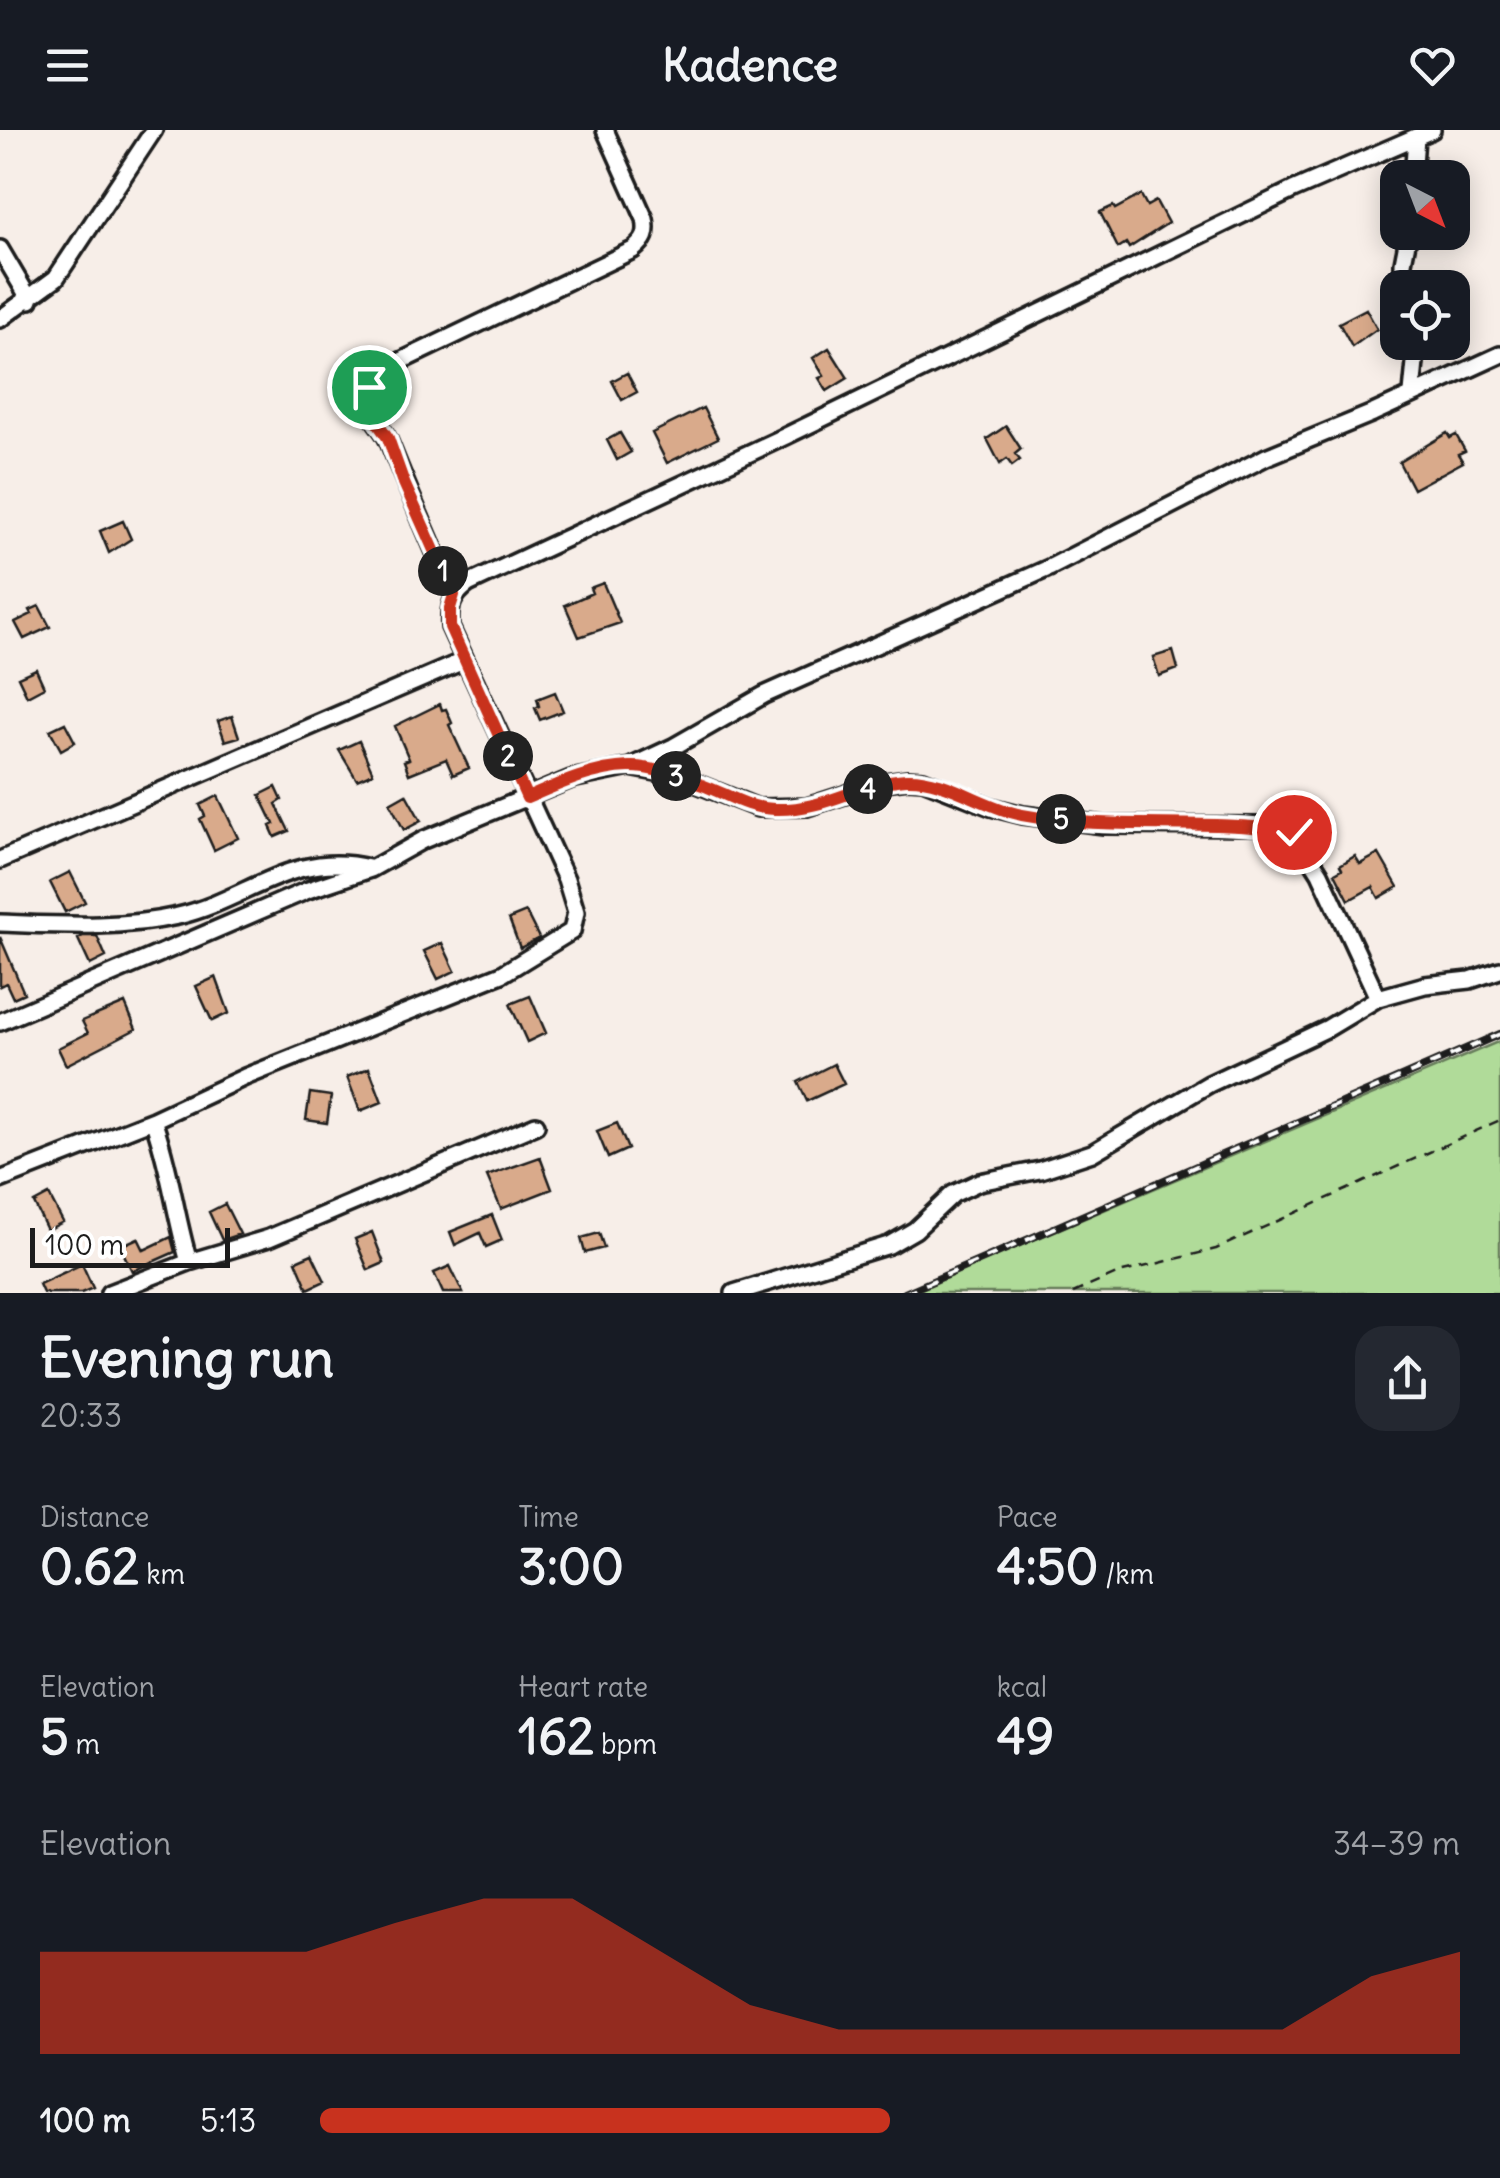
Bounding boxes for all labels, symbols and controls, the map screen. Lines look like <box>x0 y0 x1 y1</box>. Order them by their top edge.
text: Kadence <box>662 37 838 93</box>
icon: menu <box>40 38 95 93</box>
icon: heart <box>1405 38 1460 93</box>
north arrow <box>1380 160 1470 250</box>
map controls <box>1380 160 1470 360</box>
button: locate <box>1380 270 1470 360</box>
pin <box>327 345 412 430</box>
icon: arrive <box>342 360 397 415</box>
pin: 1 <box>418 546 468 596</box>
text: 1 <box>437 553 449 589</box>
pin: 2 <box>483 731 533 781</box>
text: 2 <box>500 738 516 774</box>
pin: 3 <box>651 751 701 801</box>
text: 3 <box>668 758 684 794</box>
pin: 4 <box>843 764 893 814</box>
text: 4 <box>860 771 876 807</box>
pin <box>1252 790 1337 875</box>
pin: 5 <box>1036 794 1086 844</box>
text: 5 <box>1053 801 1069 837</box>
icon: check <box>1267 805 1322 860</box>
scale bar <box>30 1223 230 1268</box>
text: 100 m <box>45 1227 124 1263</box>
text: Evening run <box>40 1323 334 1392</box>
button: share <box>1355 1326 1460 1431</box>
text: 20:33 <box>40 1395 122 1436</box>
text: Distance <box>40 1499 149 1535</box>
text: Time <box>518 1499 579 1535</box>
text: Pace <box>997 1499 1058 1535</box>
text: 0.62 <box>40 1535 140 1598</box>
text: 3:00 <box>518 1535 624 1598</box>
text: 4:50 <box>997 1535 1099 1598</box>
text: km <box>140 1556 185 1592</box>
text: /km <box>1099 1556 1154 1592</box>
text: Elevation <box>40 1669 155 1705</box>
text: Heart rate <box>518 1669 648 1705</box>
text: kcal <box>997 1669 1047 1705</box>
text: 5 <box>40 1705 69 1768</box>
text: 162 <box>518 1705 594 1768</box>
text: 49 <box>997 1705 1054 1768</box>
text: m <box>69 1726 100 1762</box>
text: bpm <box>594 1726 657 1762</box>
text: Elevation <box>40 1823 171 1864</box>
text: 34–39 m <box>1333 1823 1460 1864</box>
text: 100 m <box>40 2100 131 2141</box>
text: 5:13 <box>200 2100 257 2141</box>

